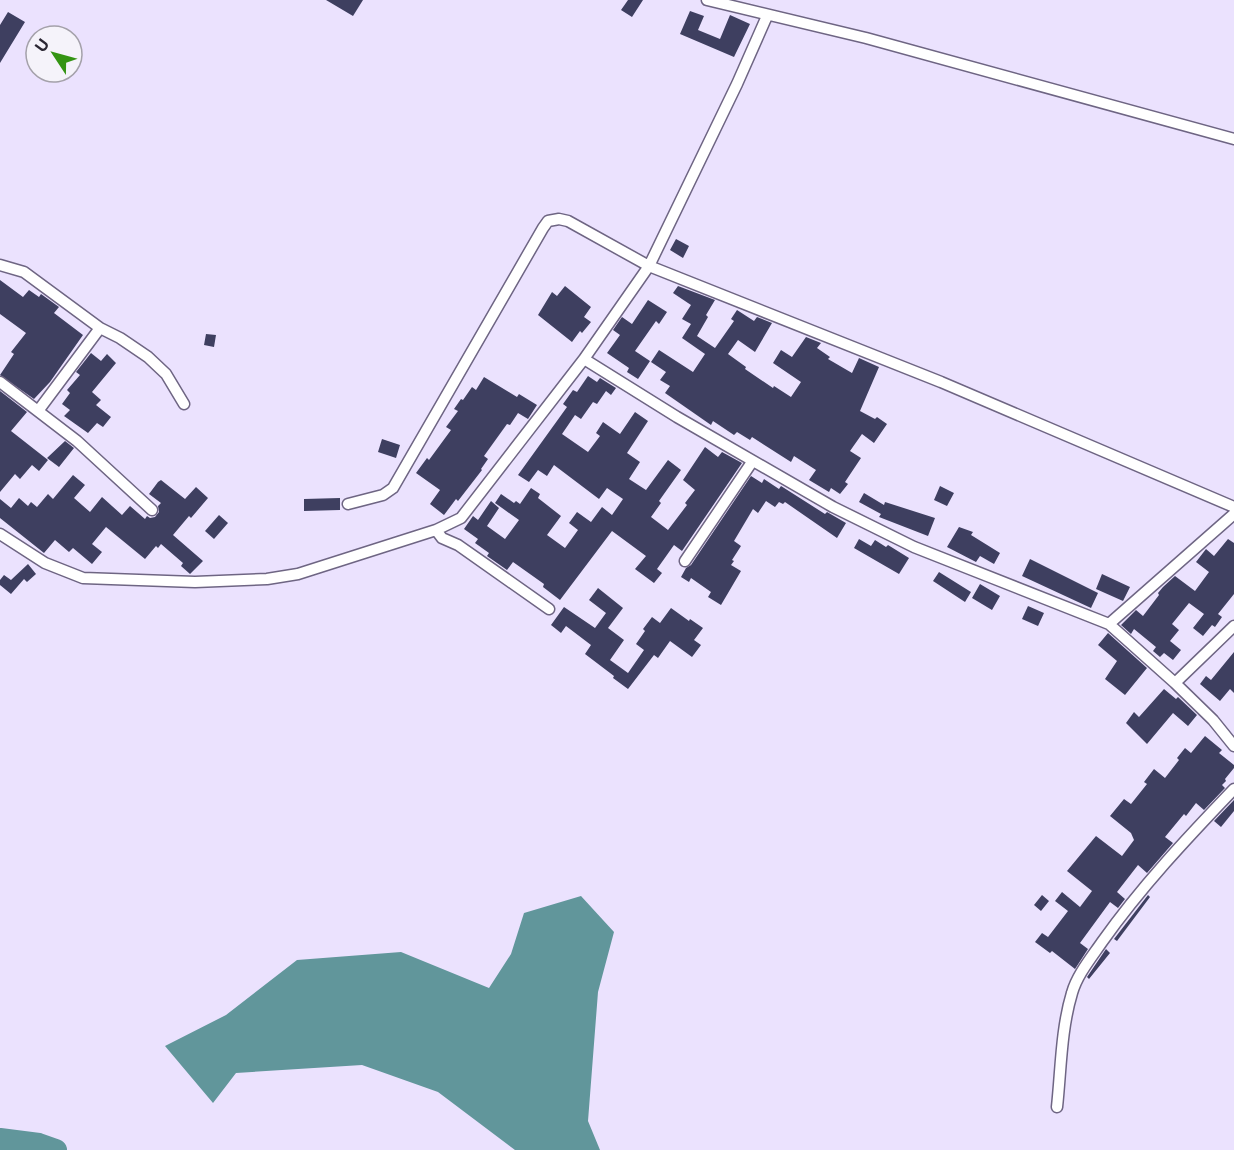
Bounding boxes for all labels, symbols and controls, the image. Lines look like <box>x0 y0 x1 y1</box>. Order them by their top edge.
north arrow <box>24 24 84 84</box>
text: U <box>30 35 53 56</box>

